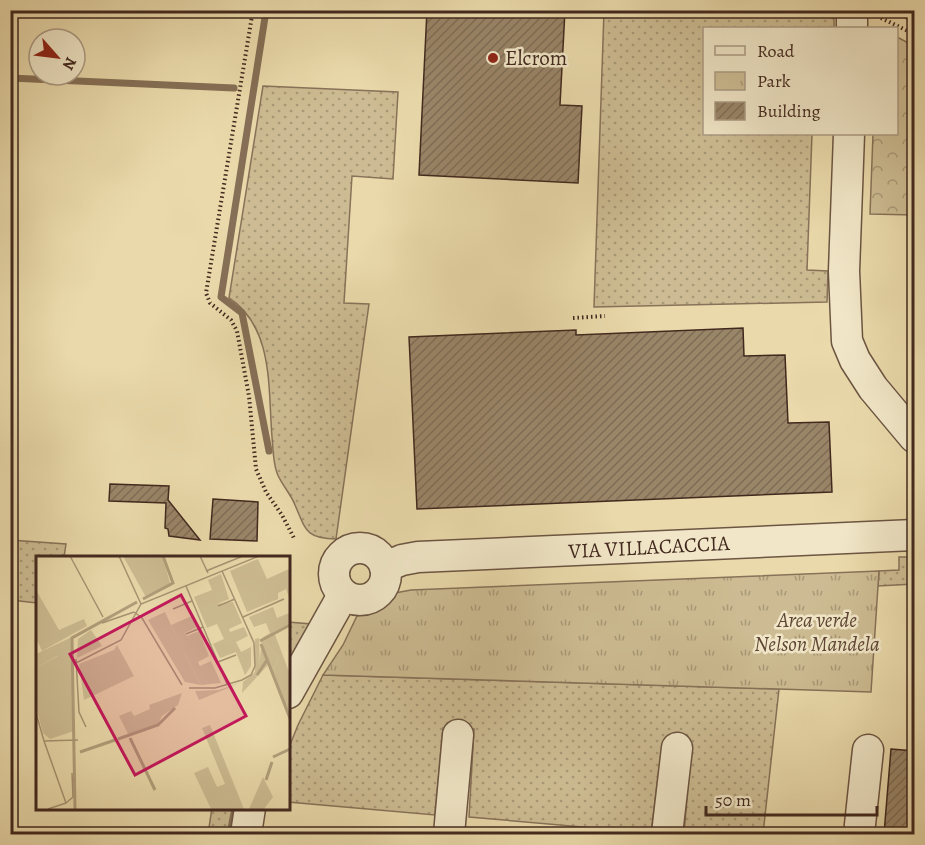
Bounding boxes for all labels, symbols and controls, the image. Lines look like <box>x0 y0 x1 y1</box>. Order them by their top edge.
north arrow <box>27 27 87 87</box>
legend <box>703 27 898 135</box>
text: Road <box>757 39 795 63</box>
place label: Elcrom <box>505 44 567 72</box>
marker: Elcrom <box>486 51 500 65</box>
text: N <box>57 53 82 74</box>
text: Park <box>757 69 791 93</box>
text: Building <box>757 99 821 123</box>
street label: VIA VILLACACCIA <box>567 529 731 565</box>
inset map <box>36 556 290 809</box>
park label: Area verde Nelson Mandela <box>754 606 880 658</box>
scale bar <box>706 779 877 817</box>
text: 50 m <box>715 788 751 812</box>

